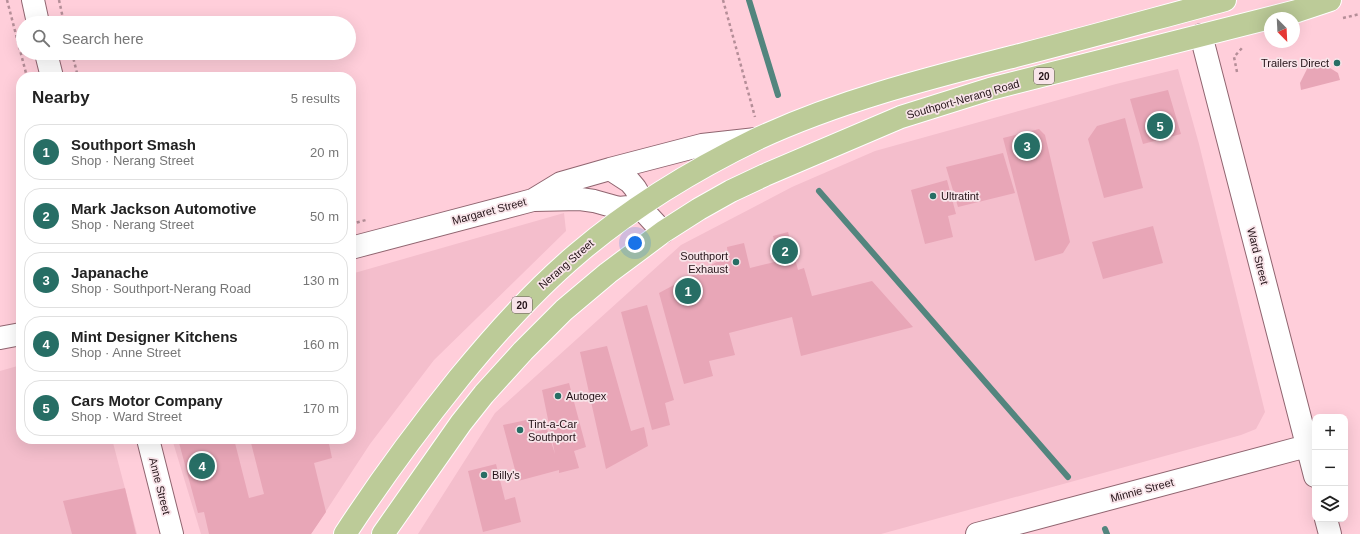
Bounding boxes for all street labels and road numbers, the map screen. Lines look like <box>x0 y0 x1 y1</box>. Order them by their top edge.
road number: 20 <box>1034 68 1054 84</box>
street label: Southport-Nerang Road <box>905 77 1021 121</box>
street label: Margaret Street <box>451 195 527 227</box>
street label: Ward Street <box>1245 226 1271 286</box>
street label: Nerang Street <box>536 237 596 291</box>
road number: 20 <box>512 297 532 313</box>
street label: Anne Street <box>147 456 173 516</box>
street label: Minnie Street <box>1109 476 1175 504</box>

